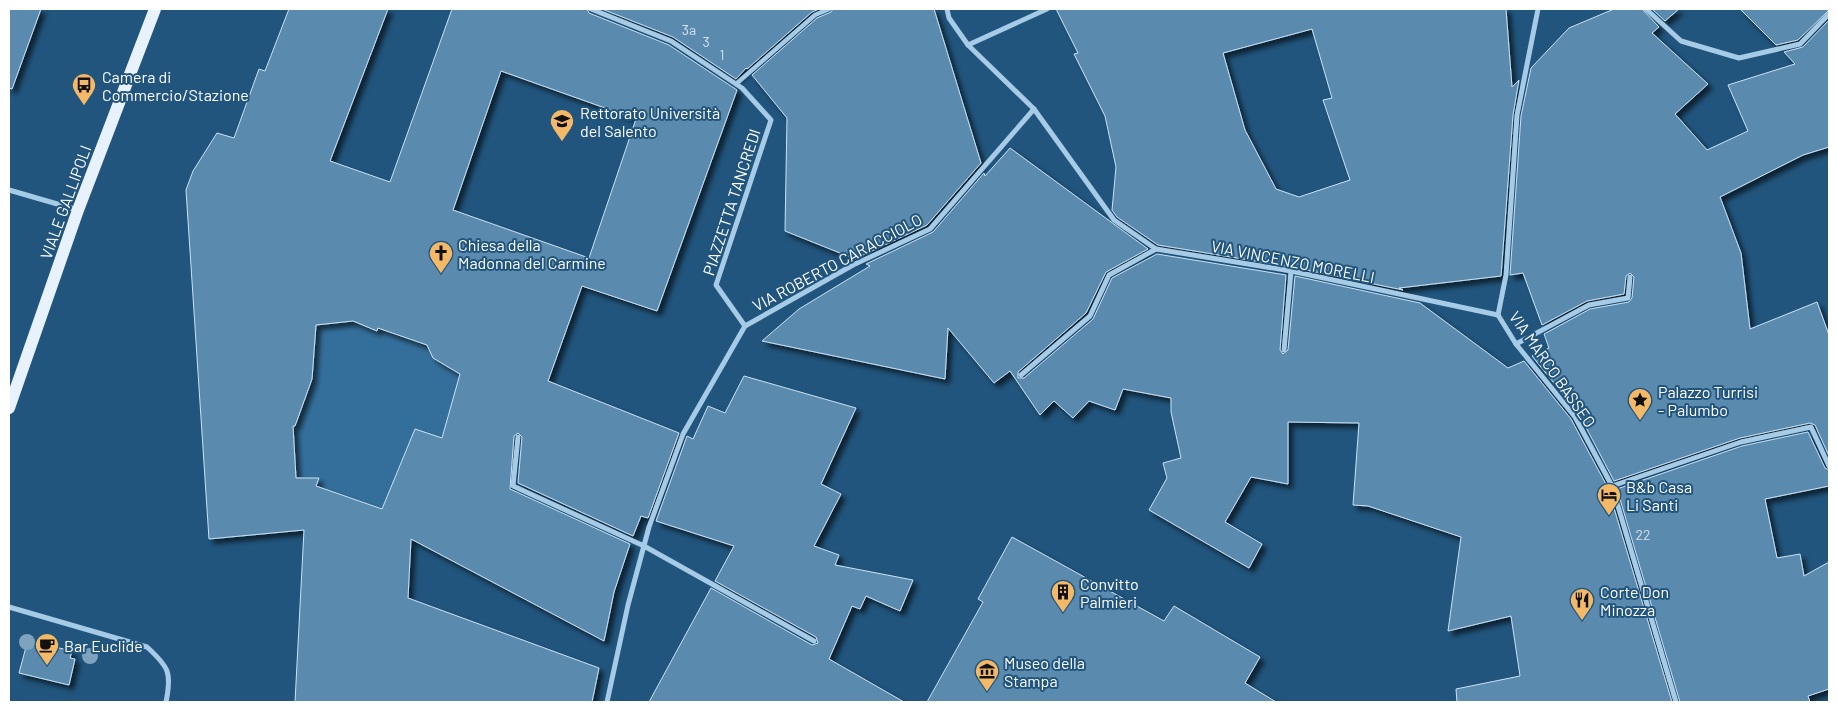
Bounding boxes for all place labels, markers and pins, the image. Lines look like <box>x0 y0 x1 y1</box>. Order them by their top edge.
place label: Camera di Commercio/Stazione <box>102 67 249 104</box>
bus stop icon: Camera di Commercio/Stazione <box>71 72 97 106</box>
place label: Rettorato Università del Salento <box>580 103 720 140</box>
school or university icon: Rettorato Università del Salento <box>549 108 575 142</box>
place label: Chiesa della Madonna del Carmine <box>458 235 606 272</box>
church icon: Chiesa della Madonna del Carmine <box>428 240 454 274</box>
place label: Palazzo Turrisi - Palumbo <box>1658 382 1758 419</box>
place icon: Palazzo Turrisi - Palumbo <box>1627 387 1653 421</box>
place label: B&b Casa Li Santi <box>1626 477 1692 514</box>
hotel icon: B&b Casa Li Santi <box>1596 482 1622 516</box>
place label: Convitto Palmieri <box>1080 574 1139 611</box>
building icon: Convitto Palmieri <box>1050 579 1076 613</box>
place label: Corte Don Minozza <box>1600 582 1669 619</box>
restaurant icon: Corte Don Minozza <box>1569 587 1595 621</box>
cafe icon: Bar Euclide <box>34 632 60 666</box>
place label: Bar Euclide <box>64 636 143 655</box>
place label: Museo della Stampa <box>1004 653 1085 690</box>
museum icon: Museo della Stampa <box>974 658 1000 692</box>

